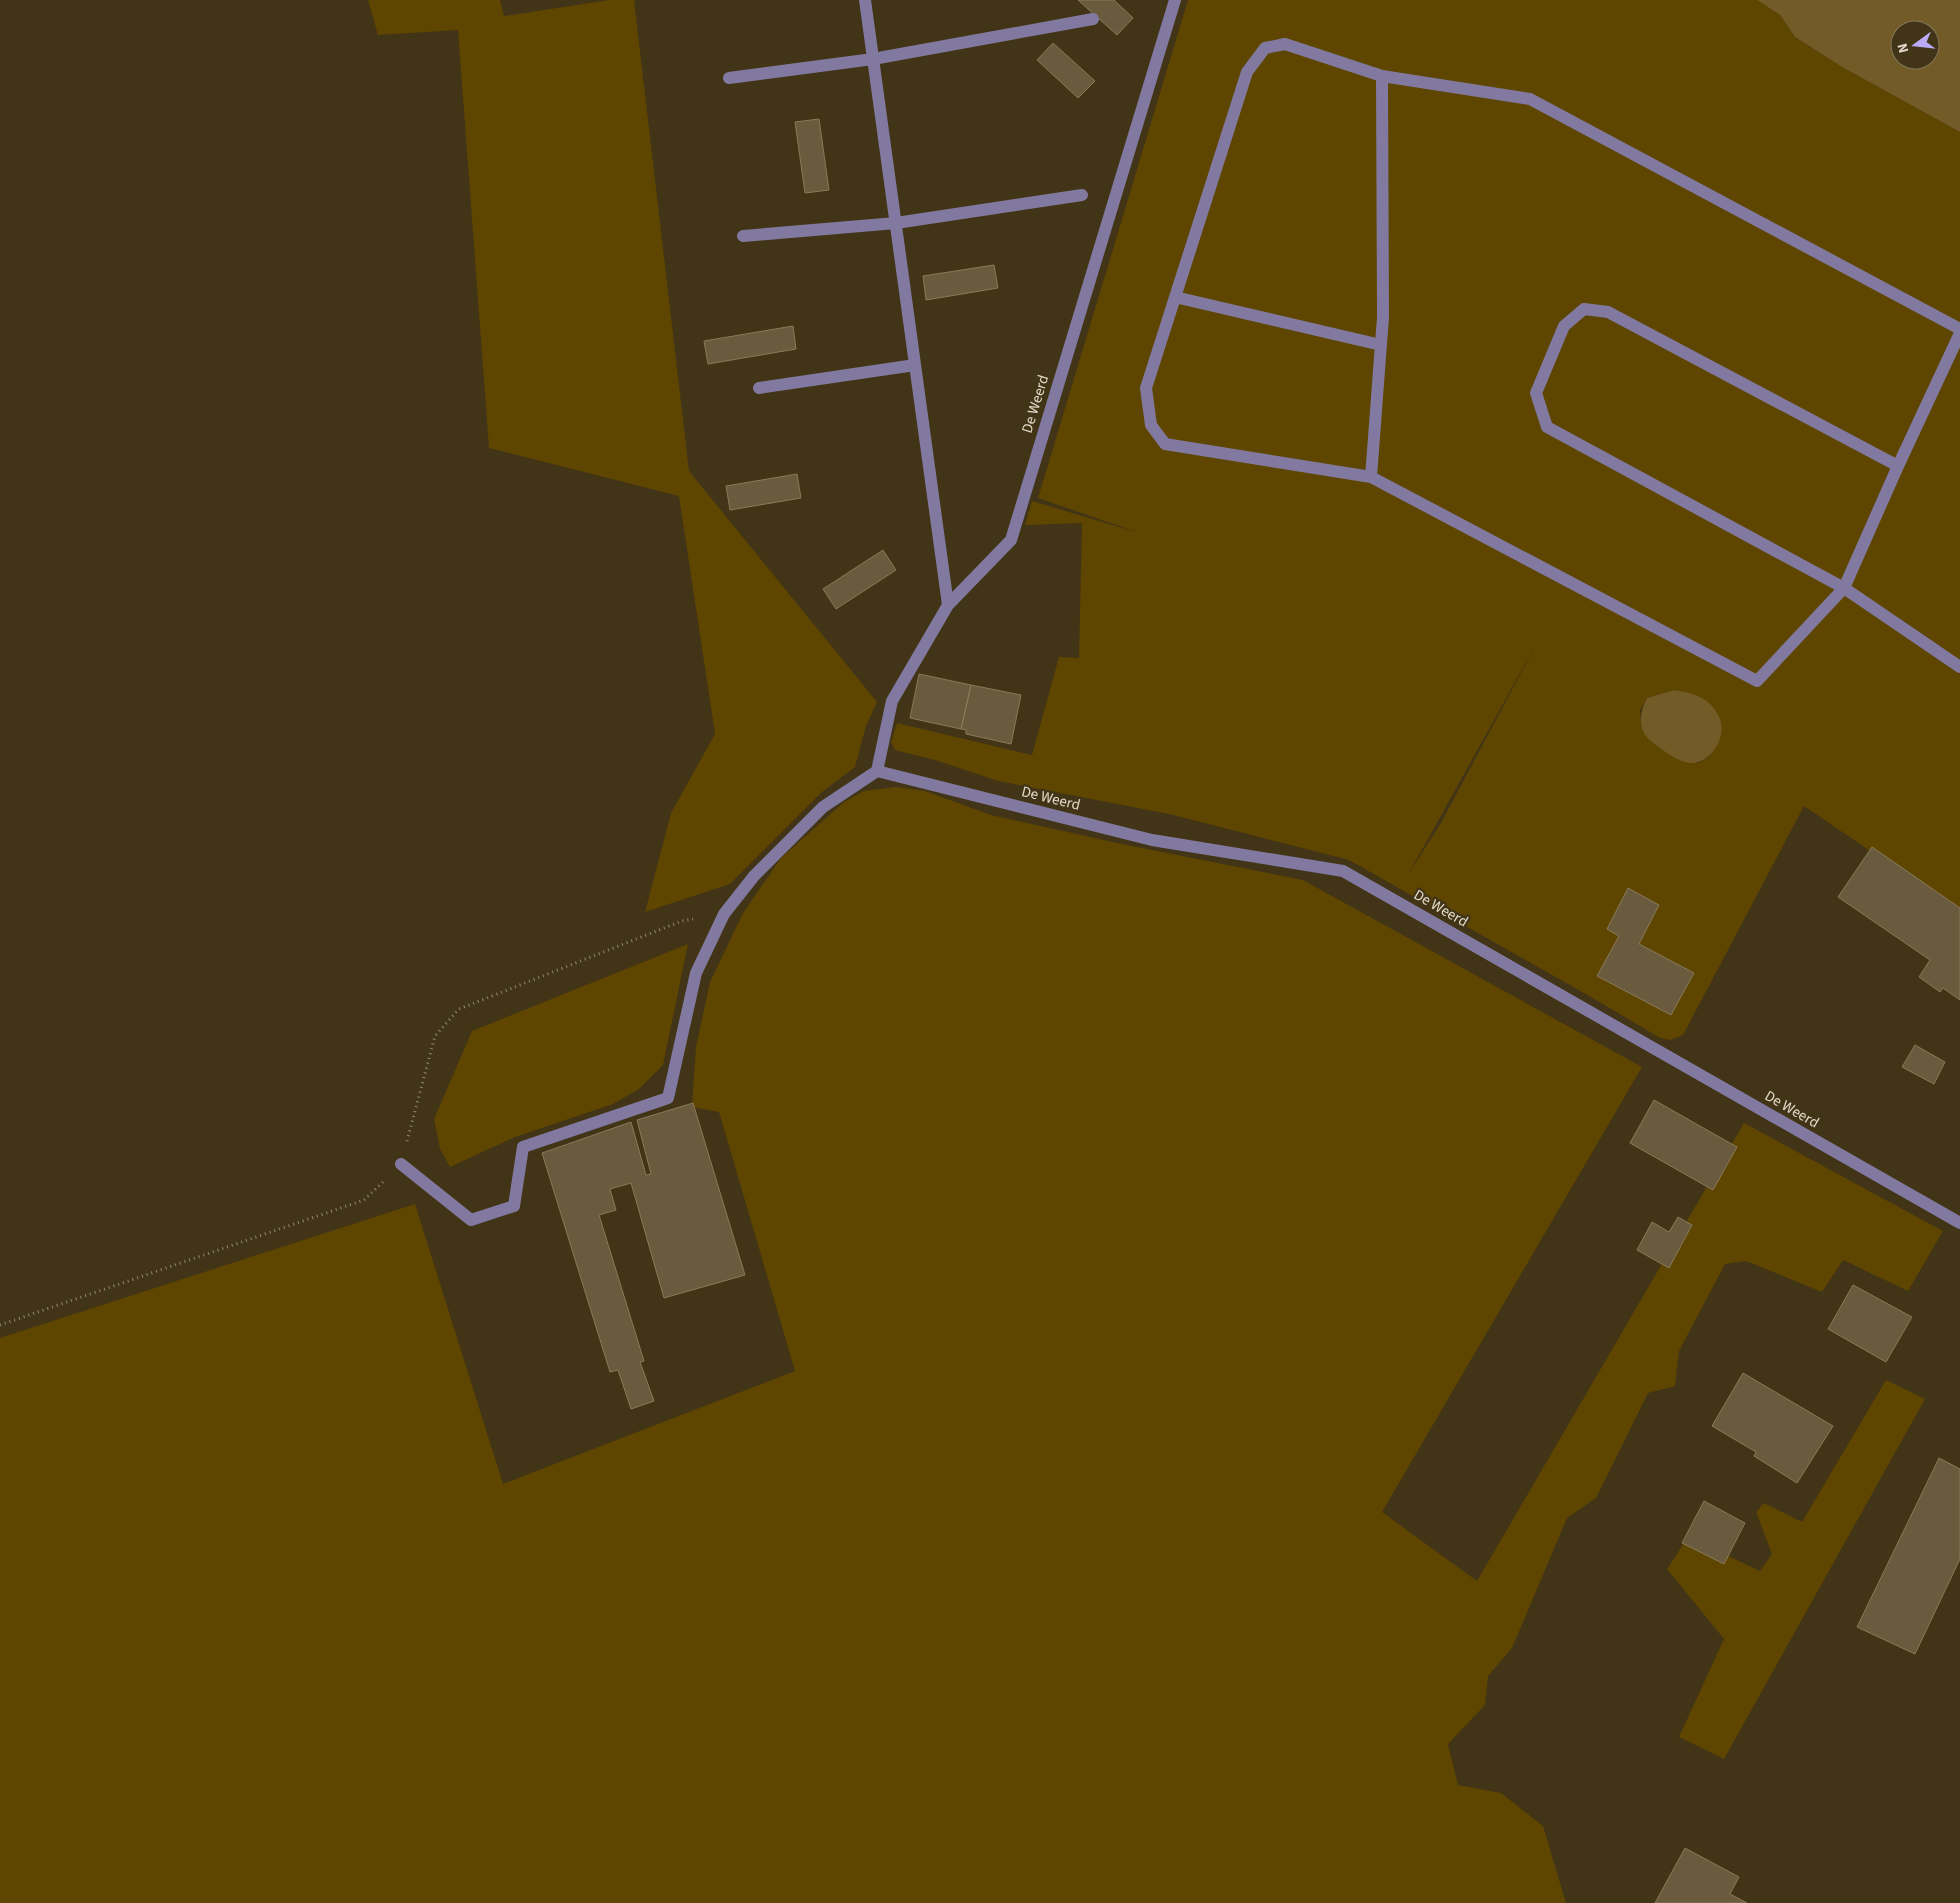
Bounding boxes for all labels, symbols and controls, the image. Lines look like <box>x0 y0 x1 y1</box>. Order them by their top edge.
north arrow <box>1890 20 1940 70</box>
text: N <box>1893 41 1914 55</box>
street label: De Weerd <box>1017 373 1054 436</box>
street label: De Weerd <box>1019 781 1082 816</box>
street label: De Weerd <box>1410 884 1472 932</box>
street label: De Weerd <box>1761 1085 1823 1133</box>

